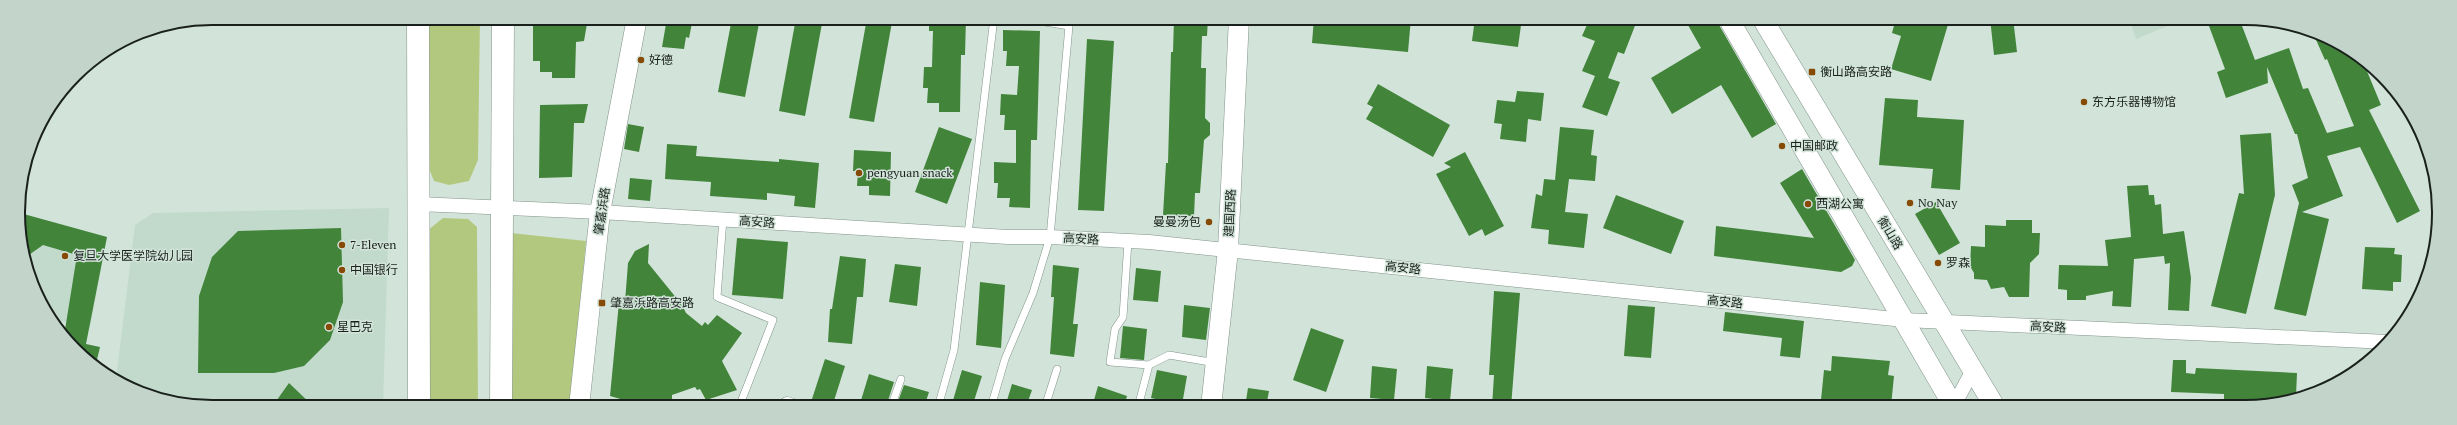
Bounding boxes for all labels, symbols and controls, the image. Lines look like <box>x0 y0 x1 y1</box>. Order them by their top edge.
place label: 好德 <box>649 52 673 67</box>
marker: 好德 <box>636 55 646 65</box>
place label: 衡山路高安路 <box>1820 64 1892 79</box>
marker: 衡山路高安路 <box>1807 67 1817 77</box>
place label: 东方乐器博物馆 <box>2092 94 2176 109</box>
marker: 东方乐器博物馆 <box>2079 97 2089 107</box>
place label: 中国邮政 <box>1790 138 1838 153</box>
marker: 中国邮政 <box>1777 141 1787 151</box>
place label: pengyuan snack <box>867 165 953 180</box>
marker: pengyuan snack <box>854 168 864 178</box>
street label: 肇嘉浜路 <box>591 186 612 236</box>
street label: 建国西路 <box>1221 189 1238 237</box>
place label: No Nay <box>1918 195 1958 210</box>
place label: 西湖公寓 <box>1816 196 1864 211</box>
marker: No Nay <box>1905 198 1915 208</box>
marker: 西湖公寓 <box>1803 199 1813 209</box>
street label: 高安路 <box>739 213 776 230</box>
street label: 衡山路 <box>1875 213 1906 252</box>
place label: 曼曼汤包 <box>1153 214 1201 229</box>
marker: 曼曼汤包 <box>1204 217 1214 227</box>
street label: 高安路 <box>1063 230 1099 247</box>
place label: 7-Eleven <box>350 237 396 252</box>
marker: 7-Eleven <box>337 240 347 250</box>
place label: 复旦大学医学院幼儿园 <box>73 248 193 263</box>
marker: 复旦大学医学院幼儿园 <box>60 251 70 261</box>
place label: 罗森 <box>1946 255 1970 270</box>
street label: 高安路 <box>1384 258 1422 277</box>
marker: 罗森 <box>1933 258 1943 268</box>
place label: 中国银行 <box>350 262 398 277</box>
marker: 中国银行 <box>337 265 347 275</box>
street label: 高安路 <box>1706 292 1744 311</box>
place label: 肇嘉浜路高安路 <box>610 295 694 310</box>
marker: 肇嘉浜路高安路 <box>597 298 607 308</box>
street label: 高安路 <box>2030 318 2066 335</box>
place label: 星巴克 <box>337 319 373 334</box>
marker: 星巴克 <box>324 322 334 332</box>

